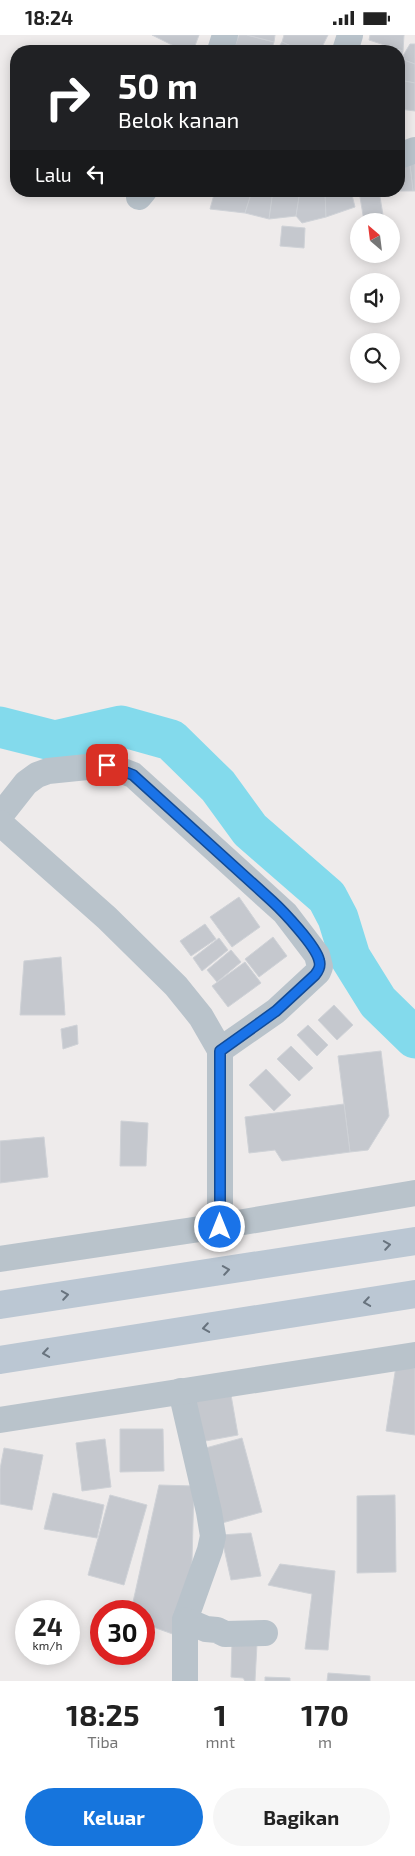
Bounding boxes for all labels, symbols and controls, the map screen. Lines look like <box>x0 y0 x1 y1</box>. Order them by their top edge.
text: 18:24 <box>25 6 73 29</box>
text: 50 m <box>118 64 198 106</box>
icon: right <box>35 65 100 130</box>
text: Belok kanan <box>118 106 239 132</box>
icon: left <box>82 160 110 188</box>
text: Lalu <box>35 163 72 186</box>
north arrow <box>350 213 400 263</box>
map controls <box>350 213 400 383</box>
button: sound <box>350 273 400 323</box>
button: search <box>350 333 400 383</box>
pin <box>86 744 128 786</box>
icon: arrive <box>93 751 121 779</box>
position arrow <box>193 1200 245 1252</box>
one-way arrow <box>382 1241 391 1251</box>
one-way arrow <box>222 1266 230 1276</box>
one-way arrow <box>61 1291 70 1301</box>
one-way arrow <box>362 1296 370 1307</box>
one-way arrow <box>202 1322 211 1332</box>
one-way arrow <box>42 1347 50 1358</box>
speed limit sign: 30 <box>90 1600 155 1665</box>
text: 24 <box>32 1611 63 1641</box>
text: km/h <box>33 1638 62 1652</box>
text: 18:25 <box>66 1696 139 1732</box>
text: 1 <box>214 1696 227 1732</box>
text: 170 <box>301 1696 349 1732</box>
text: Tiba <box>87 1732 118 1751</box>
text: mnt <box>206 1732 235 1751</box>
text: m <box>318 1732 332 1751</box>
button: Keluar <box>25 1788 203 1846</box>
button: Bagikan <box>213 1788 390 1846</box>

